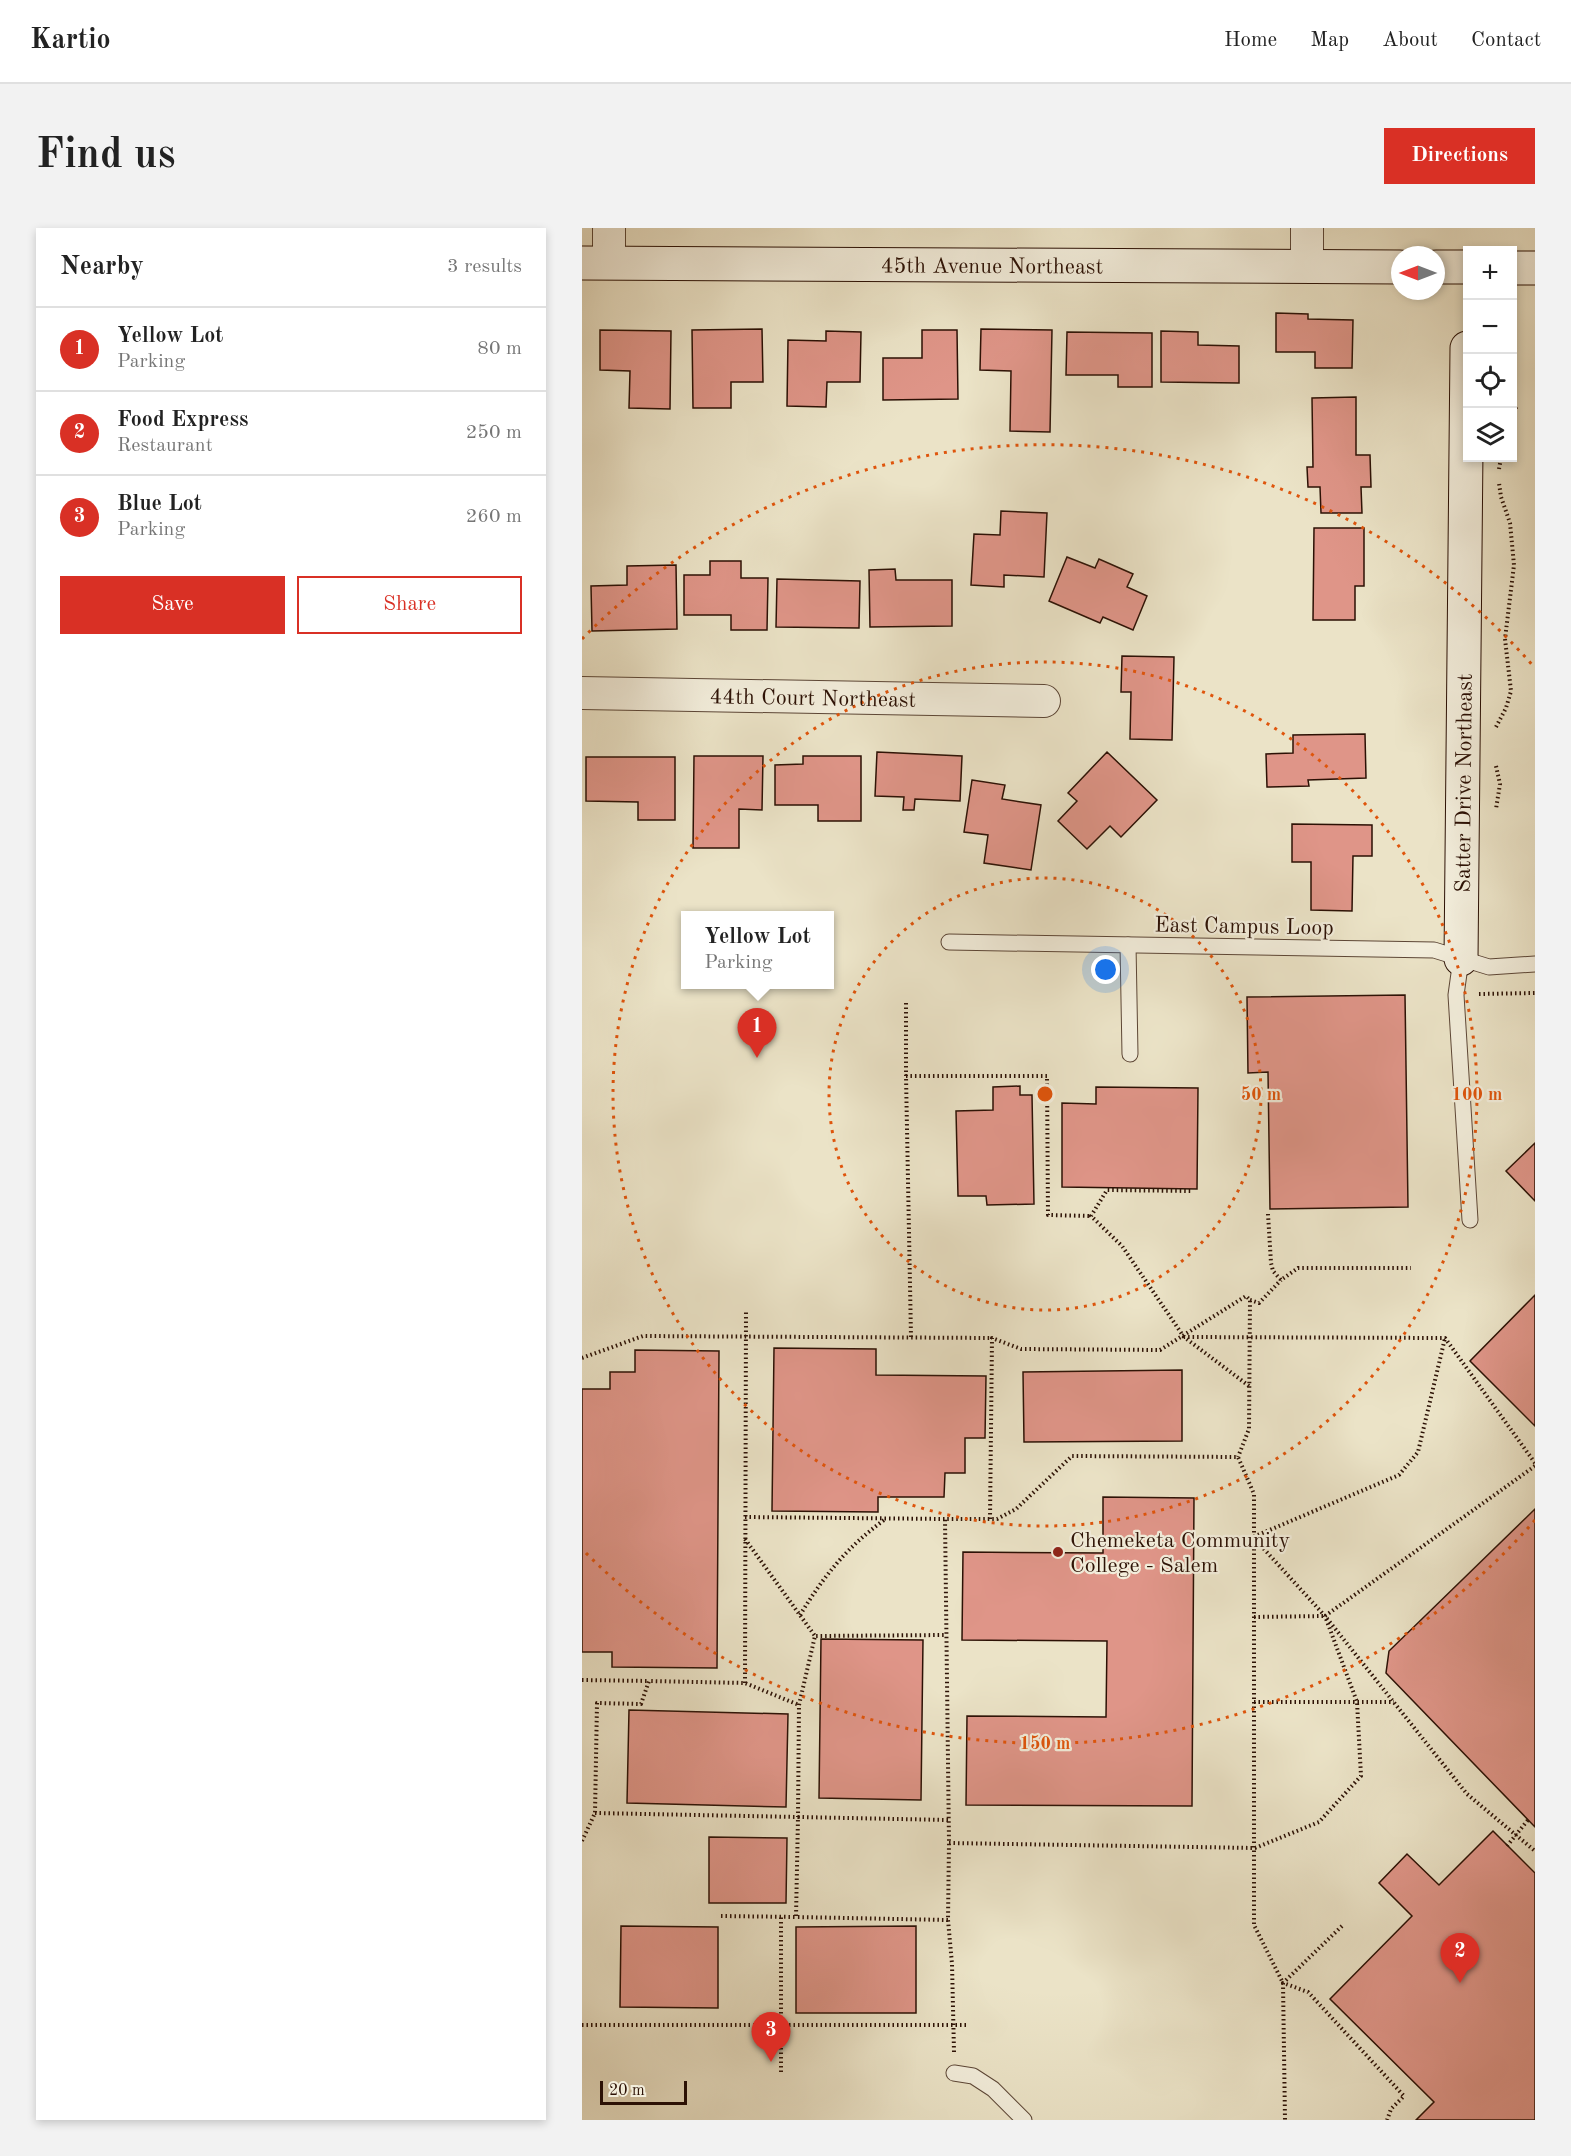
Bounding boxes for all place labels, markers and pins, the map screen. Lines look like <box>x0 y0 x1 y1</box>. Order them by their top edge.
pin: 1 <box>738 1008 777 1058</box>
centre of rings <box>1035 1084 1055 1104</box>
place label: Chemeketa Community College - Salem <box>1070 1530 1291 1577</box>
marker: Chemeketa Community College - Salem <box>1051 1545 1065 1559</box>
pin: 2 <box>1440 1934 1480 1983</box>
pin: 3 <box>752 2012 790 2062</box>

